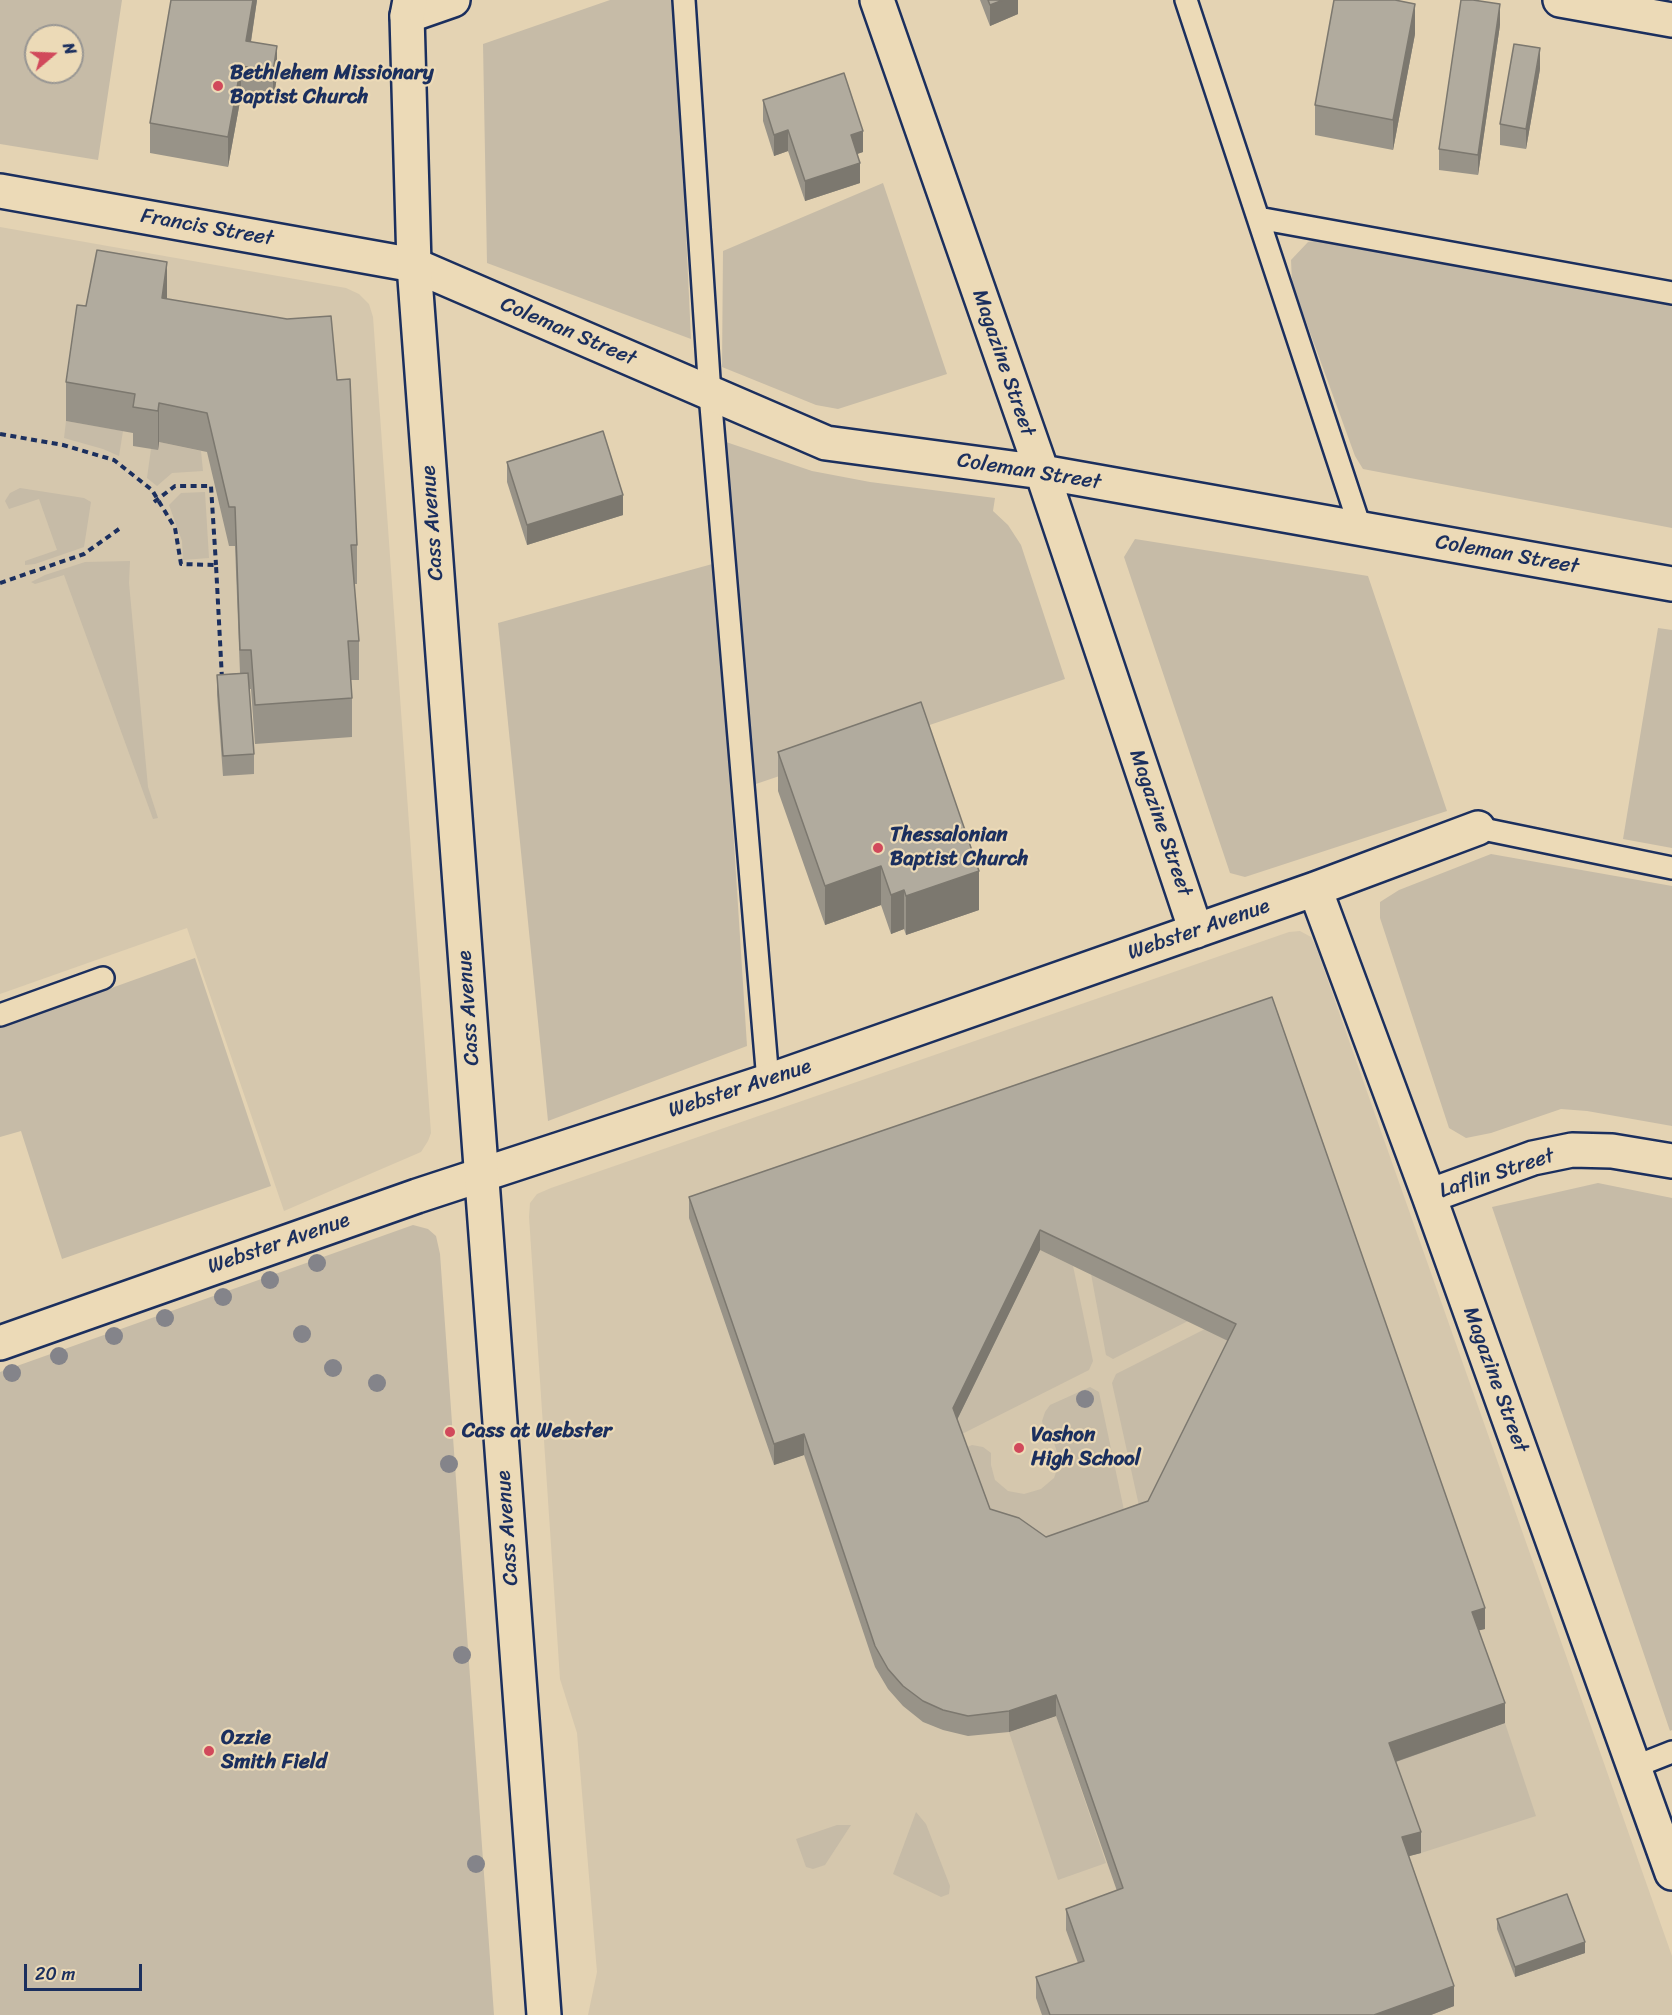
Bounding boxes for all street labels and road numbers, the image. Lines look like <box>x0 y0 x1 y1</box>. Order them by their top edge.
street label: Francis Street <box>139 204 275 252</box>
street label: Magazine Street <box>966 286 1040 440</box>
street label: Coleman Street <box>496 292 640 372</box>
street label: Coleman Street <box>955 448 1103 496</box>
street label: Cass Avenue <box>416 465 450 581</box>
street label: Coleman Street <box>1433 530 1581 580</box>
street label: Magazine Street <box>1123 746 1197 900</box>
street label: Webster Avenue <box>1125 894 1273 966</box>
street label: Cass Avenue <box>452 950 486 1066</box>
street label: Webster Avenue <box>665 1054 815 1124</box>
street label: Laflin Street <box>1436 1144 1558 1204</box>
street label: Webster Avenue <box>205 1208 353 1280</box>
street label: Magazine Street <box>1457 1304 1533 1456</box>
street label: Cass Avenue <box>491 1470 525 1586</box>

